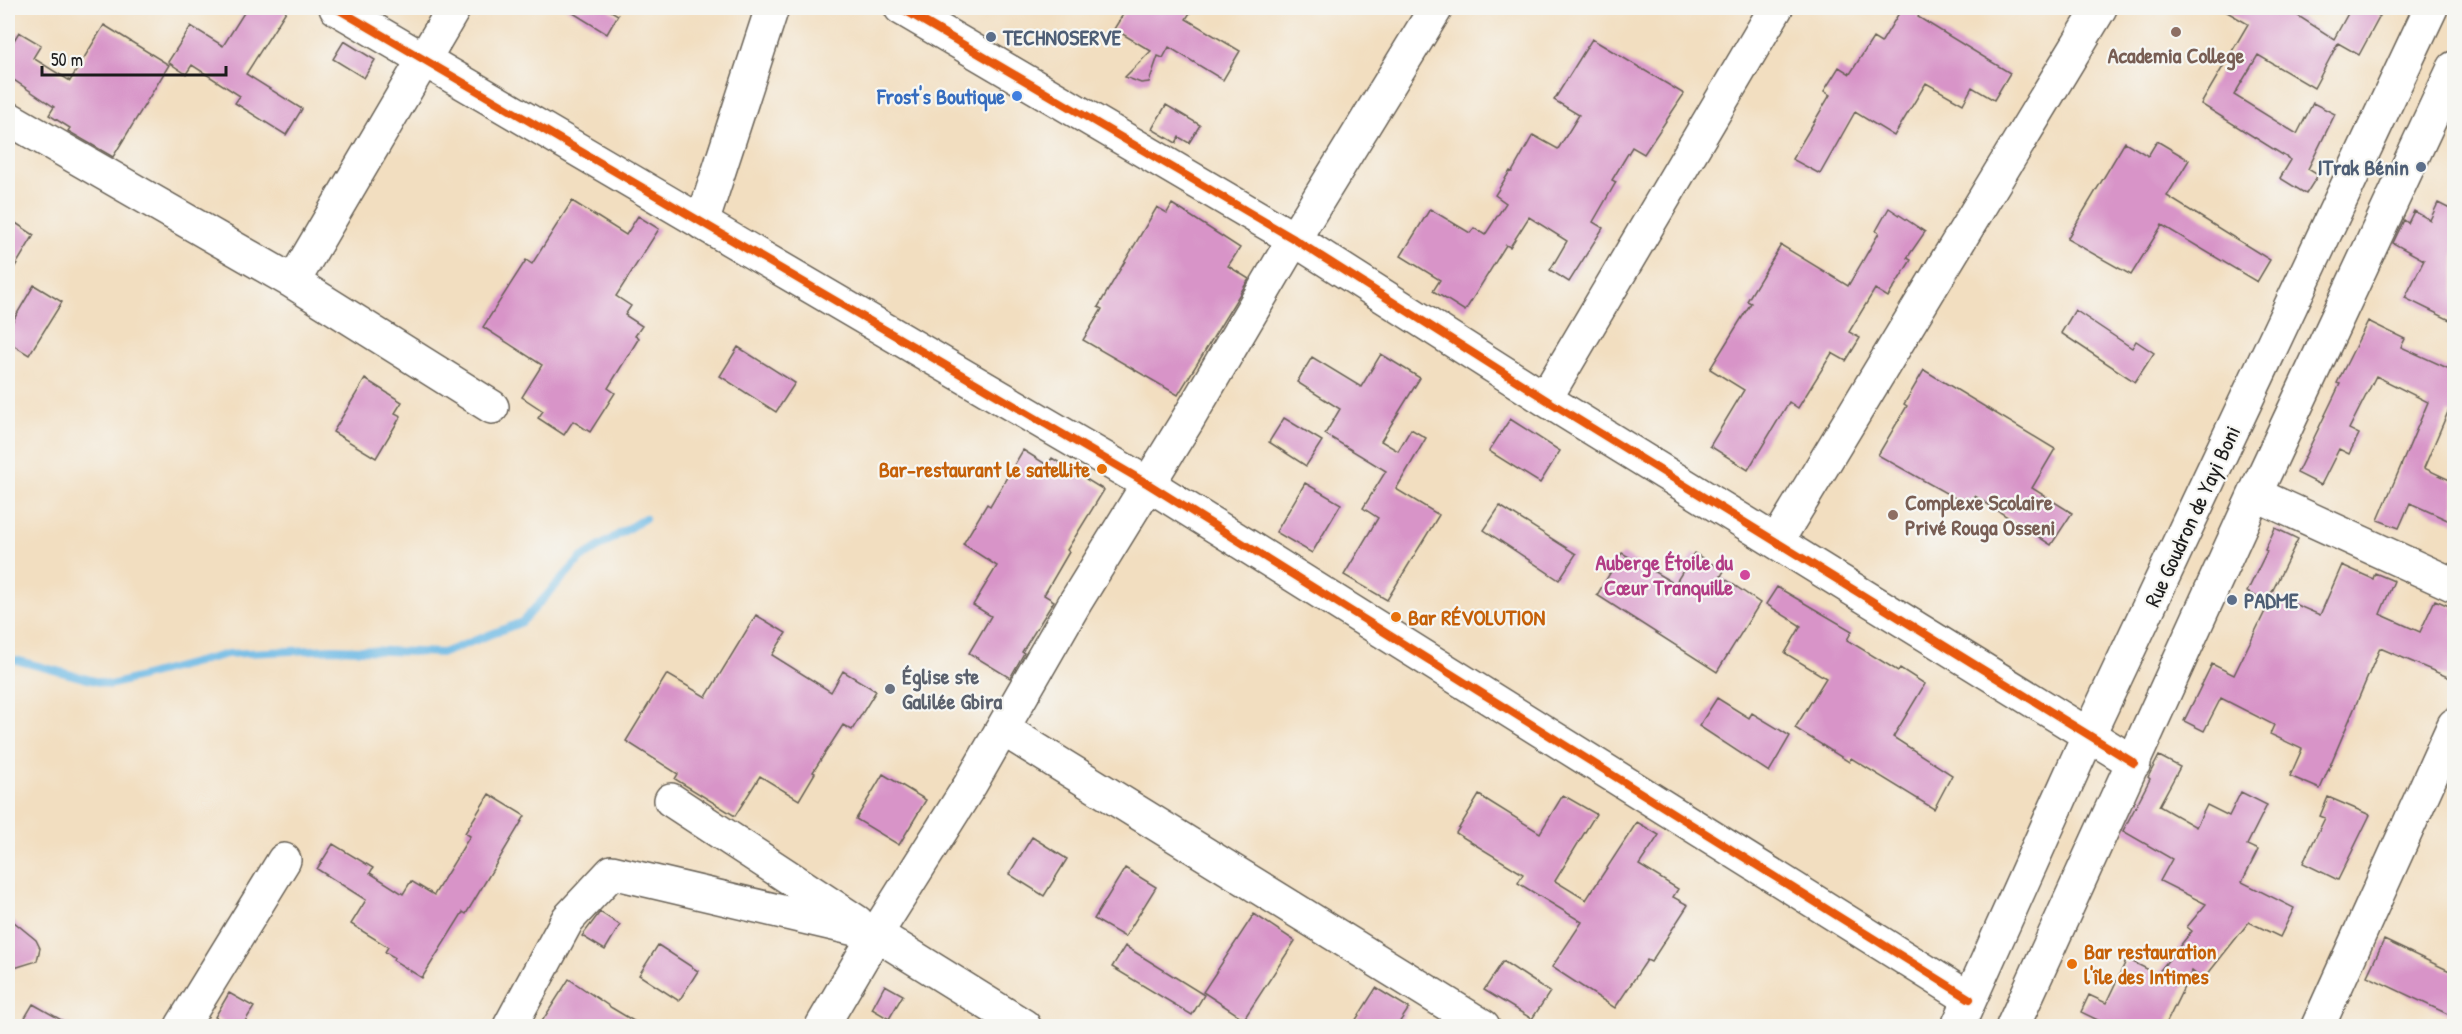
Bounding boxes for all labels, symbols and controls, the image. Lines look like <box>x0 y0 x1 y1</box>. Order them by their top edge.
place label: TECHNOSERVE <box>1002 22 1121 52</box>
marker: Academia College <box>2169 25 2183 39</box>
marker: TECHNOSERVE <box>984 30 998 44</box>
scale bar <box>42 39 226 77</box>
place label: Academia College <box>2108 40 2244 71</box>
text: 50 m <box>51 47 83 72</box>
place label: Frost's Boutique <box>876 81 1005 112</box>
marker: Frost's Boutique <box>1010 89 1024 103</box>
place label: ITrak Bénin <box>2318 152 2409 182</box>
marker: ITrak Bénin <box>2414 160 2428 174</box>
street label: Rue Goudron de Yayi Boni <box>2137 421 2247 611</box>
place label: Bar-restaurant le satellite <box>879 454 1090 484</box>
marker: Bar-restaurant le satellite <box>1095 462 1109 476</box>
place label: Complexe Scolaire Privé Rouga Osseni <box>1905 487 2056 543</box>
marker: Complexe Scolaire Privé Rouga Osseni <box>1886 508 1900 522</box>
place label: Auberge Étoile du Cœur Tranquille <box>1595 547 1733 603</box>
marker: Auberge Étoile du Cœur Tranquille <box>1738 568 1752 582</box>
place label: PADME <box>2244 585 2299 615</box>
marker: PADME <box>2225 593 2239 607</box>
place label: Bar RÉVOLUTION <box>1408 602 1546 632</box>
marker: Bar RÉVOLUTION <box>1389 610 1403 624</box>
place label: Église ste Galilée Gbira <box>902 661 1002 716</box>
marker: Église ste Galilée Gbira <box>883 682 897 696</box>
place label: Bar restauration l'île des Intimes <box>2084 936 2216 991</box>
marker: Bar restauration l'île des Intimes <box>2065 957 2079 971</box>

